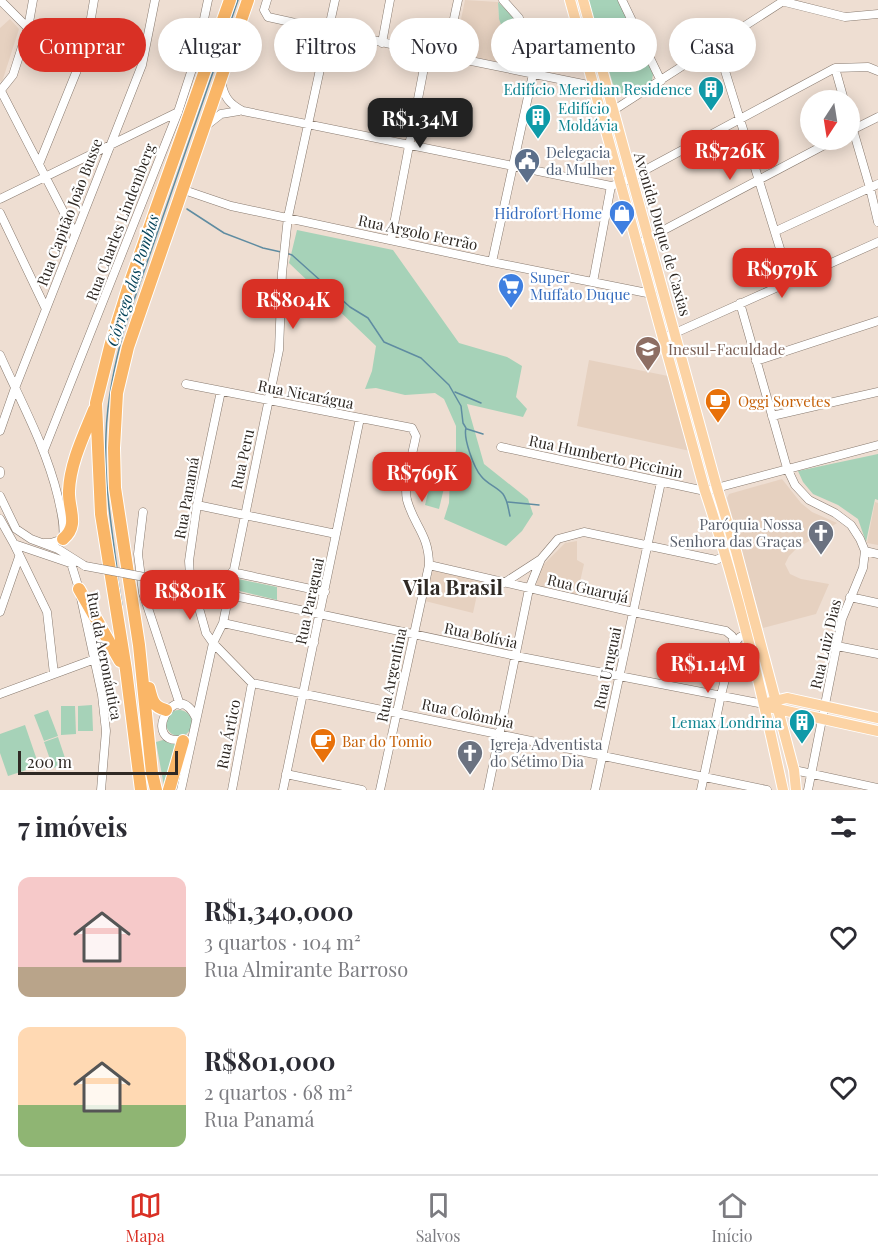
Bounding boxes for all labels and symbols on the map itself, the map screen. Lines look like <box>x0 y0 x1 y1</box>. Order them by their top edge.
building icon: Edifício Meridian Residence <box>696 74 726 112</box>
place label: Edifício Meridian Residence <box>503 79 692 99</box>
north arrow <box>800 90 860 150</box>
pin: R$1.34M <box>365 98 475 149</box>
place label: Edifício Moldávia <box>558 98 619 135</box>
building icon: Edifício Moldávia <box>523 102 553 140</box>
pin: R$726K <box>681 130 779 181</box>
street label: Rua Capitão João Busse <box>32 135 106 289</box>
street label: Rua Charles Lindemberg <box>81 140 159 304</box>
place label: Delegacia da Mulher <box>546 142 615 179</box>
public building icon: Delegacia da Mulher <box>512 146 542 184</box>
street label: Avenida Duque de Caxias <box>630 149 696 318</box>
shop icon: Hidrofort Home <box>607 198 637 236</box>
place label: Hidrofort Home <box>494 203 602 223</box>
street label: Rua Argolo Ferrão <box>356 210 480 254</box>
water label: Córrego das Pombas <box>101 211 163 349</box>
pin: R$979K <box>733 248 831 299</box>
place label: Super Muffato Duque <box>530 267 630 304</box>
supermarket icon: Super Muffato Duque <box>496 271 526 309</box>
pin: R$804K <box>244 279 342 330</box>
school or university icon: Inesul-Faculdade <box>633 334 663 372</box>
place label: Inesul-Faculdade <box>668 339 785 359</box>
street label: Rua Nicarágua <box>256 375 356 413</box>
cafe icon: Oggi Sorvetes <box>703 386 733 424</box>
place label: Oggi Sorvetes <box>738 391 830 411</box>
street label: Rua Peru <box>226 427 258 491</box>
street label: Rua Humberto Piccinin <box>527 430 685 482</box>
pin: R$769K <box>373 452 471 503</box>
street label: Rua Panamá <box>169 455 203 541</box>
place label: Paróquia Nossa Senhora das Graças <box>670 514 803 551</box>
church icon: Paróquia Nossa Senhora das Graças <box>806 518 836 556</box>
street label: Rua Paraguai <box>290 555 328 646</box>
street label: Rua Guarujá <box>545 569 631 607</box>
pin: R$801K <box>141 570 239 621</box>
district label: Vila Brasil <box>402 572 503 600</box>
street label: Rua da Aeronáutica <box>83 590 127 722</box>
street label: Rua Luiz Dias <box>805 597 845 691</box>
street label: Rua Bolívia <box>442 617 520 653</box>
street label: Rua Uruguai <box>589 625 626 711</box>
street label: Rua Argentina <box>371 626 411 724</box>
pin: R$1.14M <box>653 643 763 694</box>
street label: Rua Colômbia <box>420 693 516 733</box>
street label: Rua Ártico <box>211 698 245 770</box>
building icon: Lemax Londrina <box>787 707 817 745</box>
place label: Lemax Londrina <box>671 712 783 732</box>
cafe icon: Bar do Tomio <box>308 726 338 764</box>
place label: Bar do Tomio <box>342 731 432 751</box>
place label: Igreja Adventista do Sétimo Dia <box>490 734 603 771</box>
church icon: Igreja Adventista do Sétimo Dia <box>455 738 485 776</box>
scale bar <box>18 748 178 776</box>

